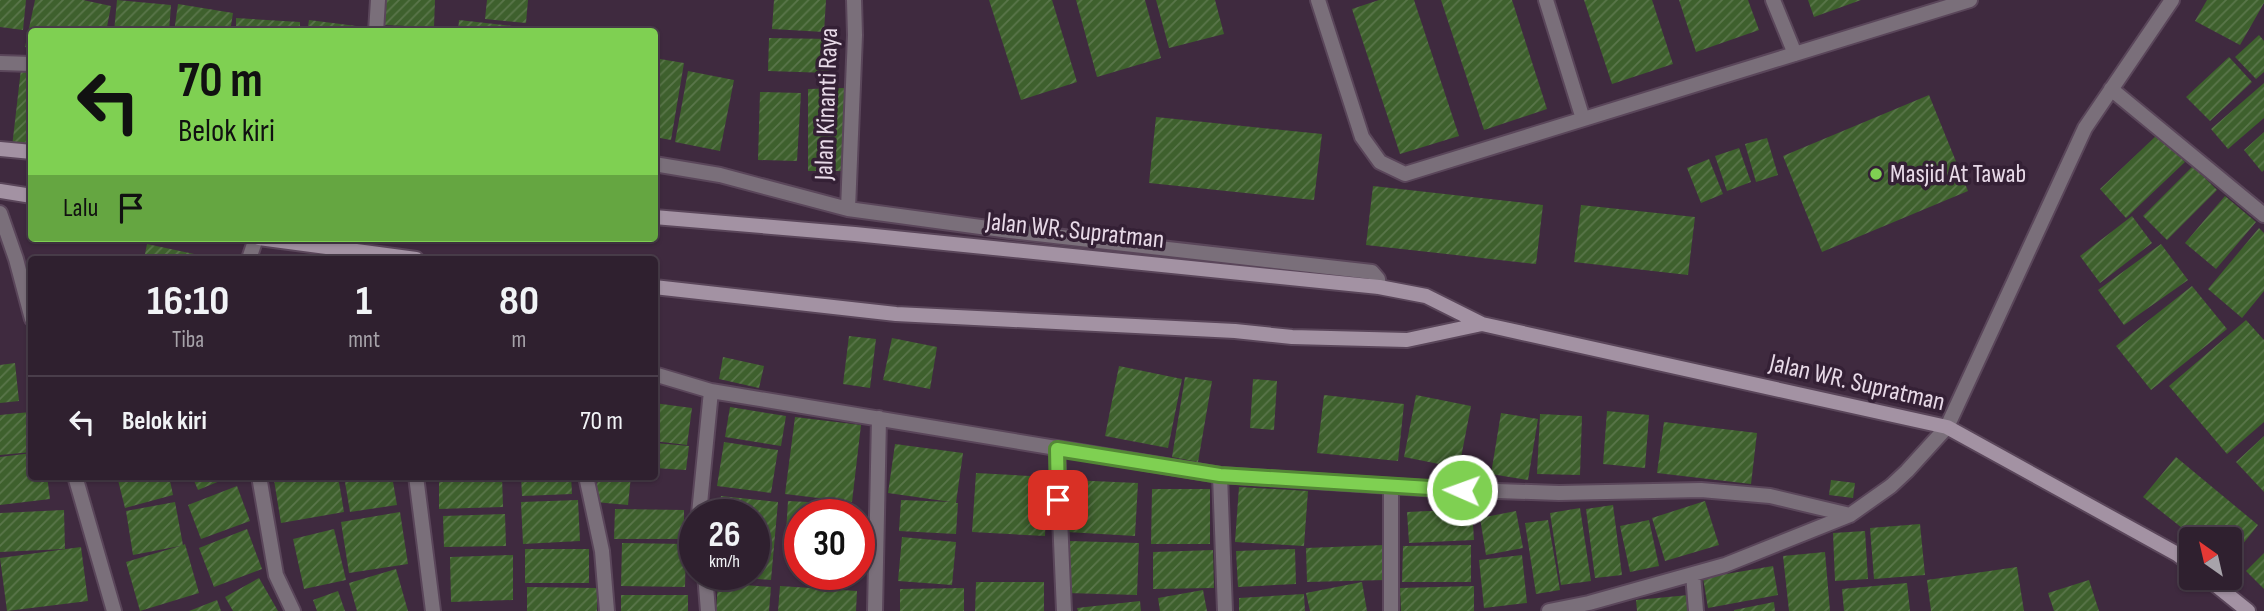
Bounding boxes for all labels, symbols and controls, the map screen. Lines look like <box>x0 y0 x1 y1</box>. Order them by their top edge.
street label: Jalan Kinanti Raya <box>809 27 845 182</box>
text: 70 m <box>178 52 263 111</box>
icon: left <box>63 56 154 147</box>
text: Belok kiri <box>178 112 275 151</box>
place label: Masjid At Tawab <box>1890 159 2026 190</box>
marker: Masjid At Tawab <box>1868 166 1884 182</box>
icon: arrive <box>112 189 150 227</box>
text: Lalu <box>63 193 98 224</box>
street label: Jalan WR. Supratman <box>983 206 1166 256</box>
text: 16:10 <box>147 276 229 327</box>
text: 1 <box>356 276 372 327</box>
text: 80 <box>499 276 539 327</box>
text: Tiba <box>172 326 204 354</box>
text: mnt <box>348 326 380 354</box>
text: m <box>512 326 526 354</box>
street label: Jalan WR. Supratman <box>1765 348 1948 418</box>
icon: left <box>63 403 101 441</box>
text: Belok kiri <box>122 406 207 437</box>
text: 70 m <box>580 406 623 437</box>
position arrow <box>1425 453 1499 527</box>
pin <box>1028 470 1088 530</box>
icon: arrive <box>1039 481 1077 519</box>
speed limit sign: 30 <box>784 499 875 590</box>
text: 26 <box>709 514 740 557</box>
north arrow <box>2179 527 2242 590</box>
map controls <box>2179 527 2242 590</box>
text: km/h <box>709 551 740 572</box>

